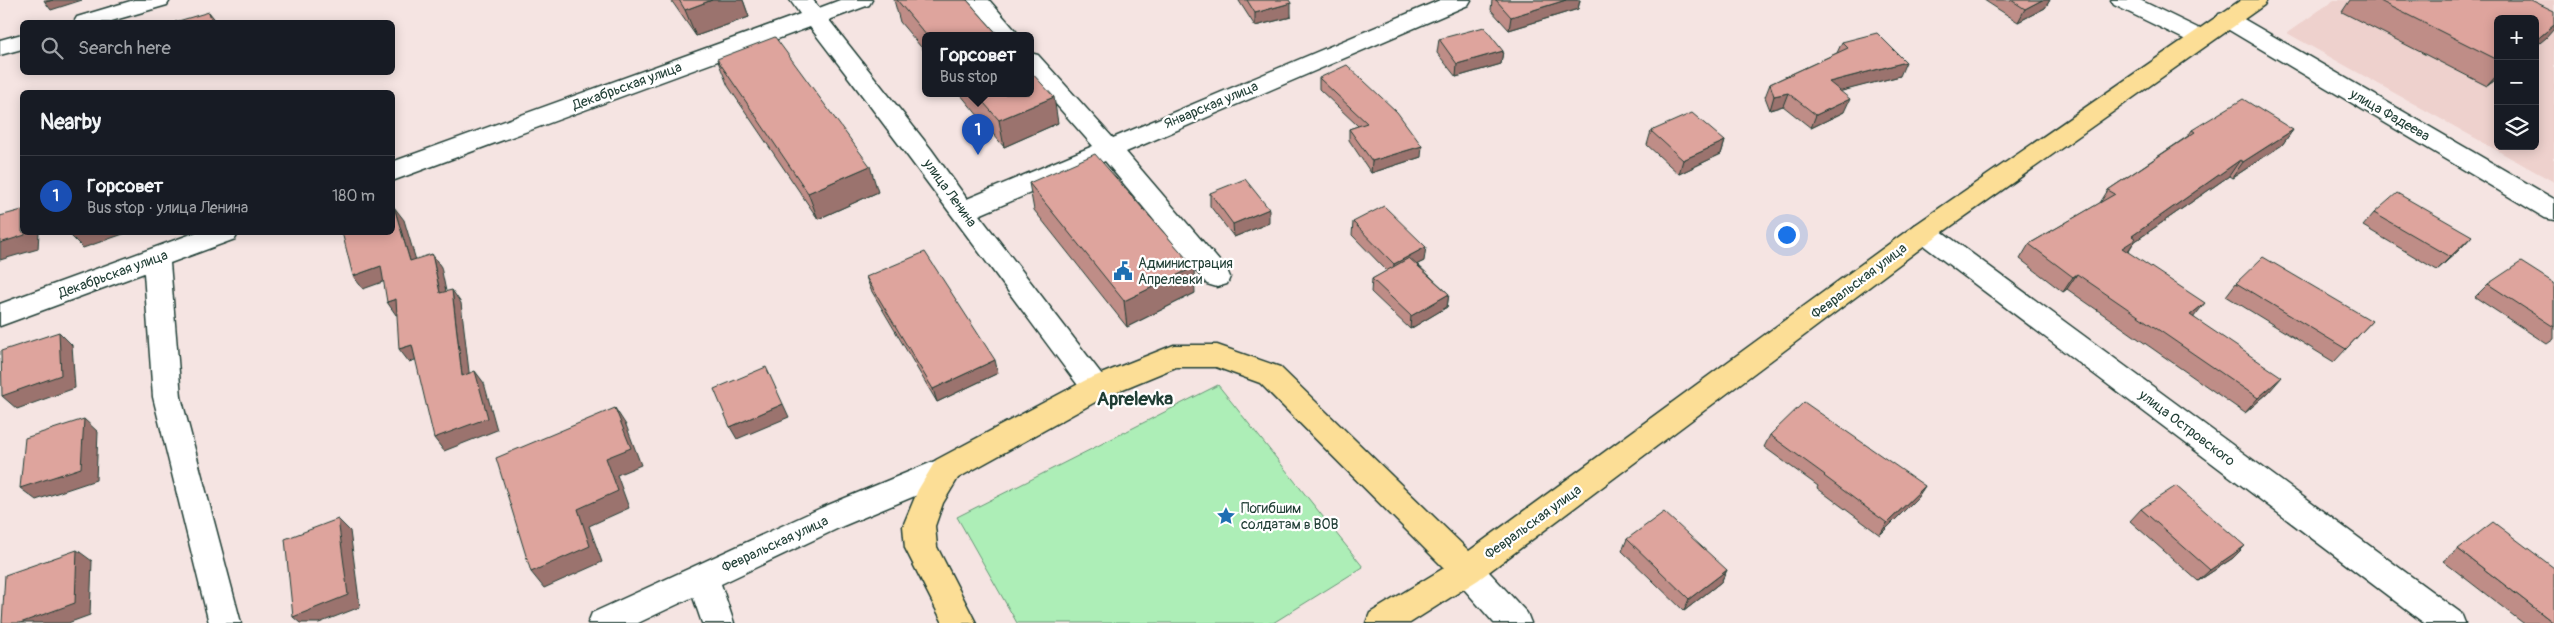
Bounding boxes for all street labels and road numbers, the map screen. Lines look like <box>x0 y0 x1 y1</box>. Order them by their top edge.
street label: Декабрьская улица <box>569 58 684 114</box>
street label: Январская улица <box>1161 78 1261 132</box>
street label: улица Фадеева <box>2346 85 2433 145</box>
street label: улица Ленина <box>919 155 980 230</box>
street label: Февральская улица <box>1808 239 1910 323</box>
street label: Декабрьская улица <box>55 246 170 302</box>
street label: улица Островского <box>2135 386 2239 470</box>
street label: Февральская улица <box>1481 481 1585 563</box>
street label: Февральская улица <box>719 512 831 576</box>

